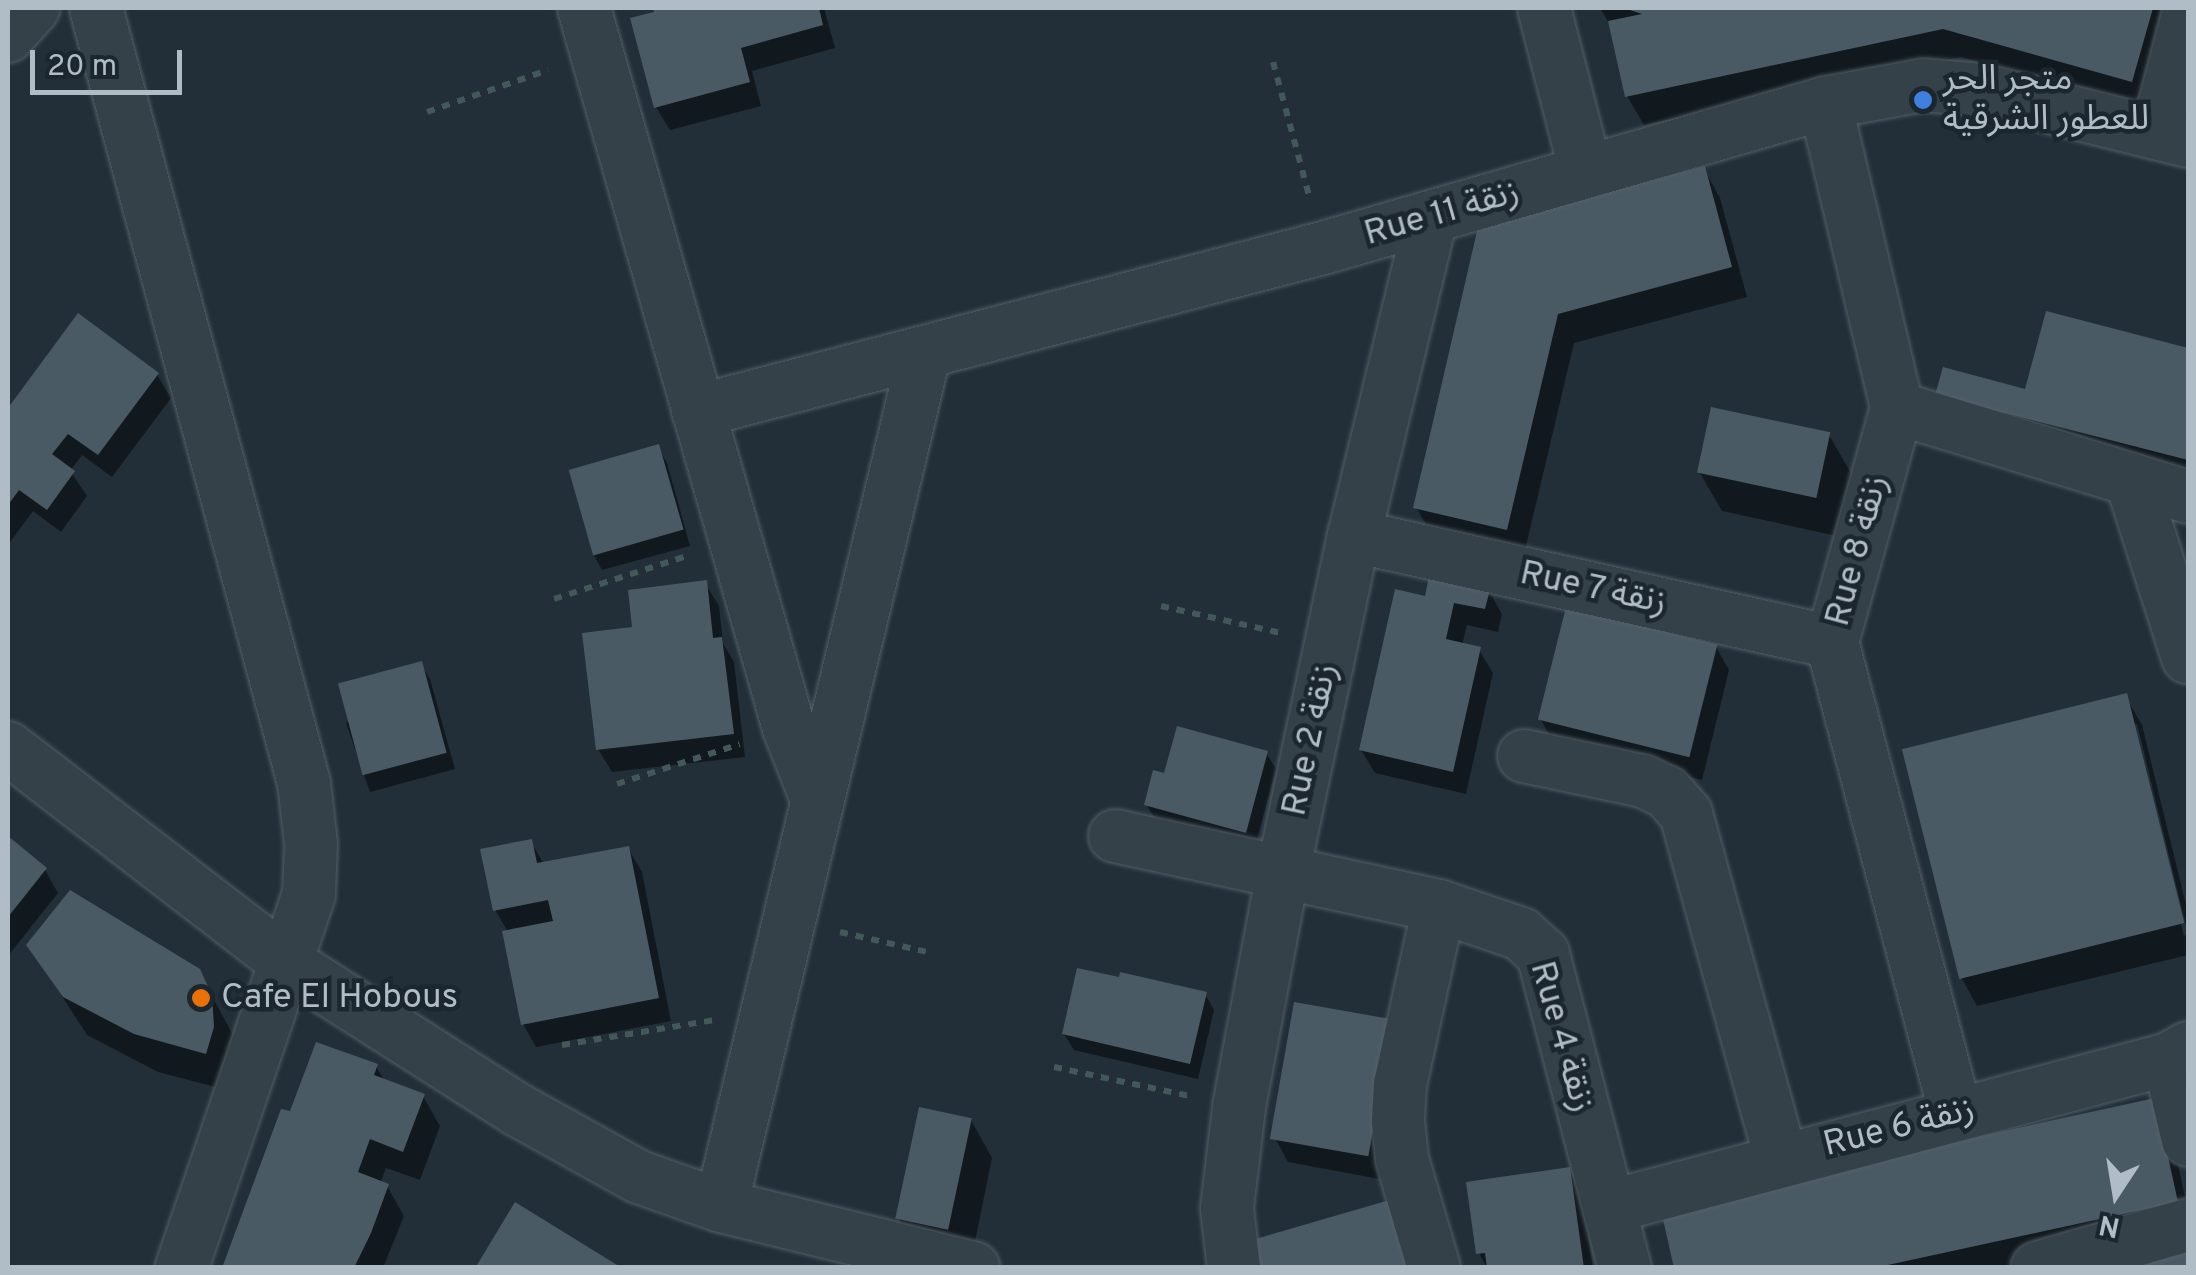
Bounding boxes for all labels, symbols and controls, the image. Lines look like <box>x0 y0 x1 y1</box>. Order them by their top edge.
scale bar <box>35 30 188 92</box>
text: 20 m <box>47 49 117 86</box>
place label: متجر الحر للعطور الشرقية <box>1943 59 2149 141</box>
marker: متجر الحر للعطور الشرقية <box>1912 89 1934 111</box>
street label: Rue 11 زنقة <box>1360 172 1524 256</box>
street label: Rue 8 زنقة <box>1818 471 1898 631</box>
street label: Rue 7 زنقة <box>1515 553 1671 625</box>
street label: Rue 2 زنقة <box>1274 660 1348 820</box>
street label: Rue 4 زنقة <box>1519 957 1603 1117</box>
place label: Cafe El Hobous <box>221 977 458 1019</box>
marker: Cafe El Hobous <box>190 987 212 1009</box>
street label: Rue 6 زنقة <box>1819 1089 1979 1167</box>
north arrow <box>2066 1145 2166 1245</box>
text: N <box>2096 1205 2123 1244</box>

